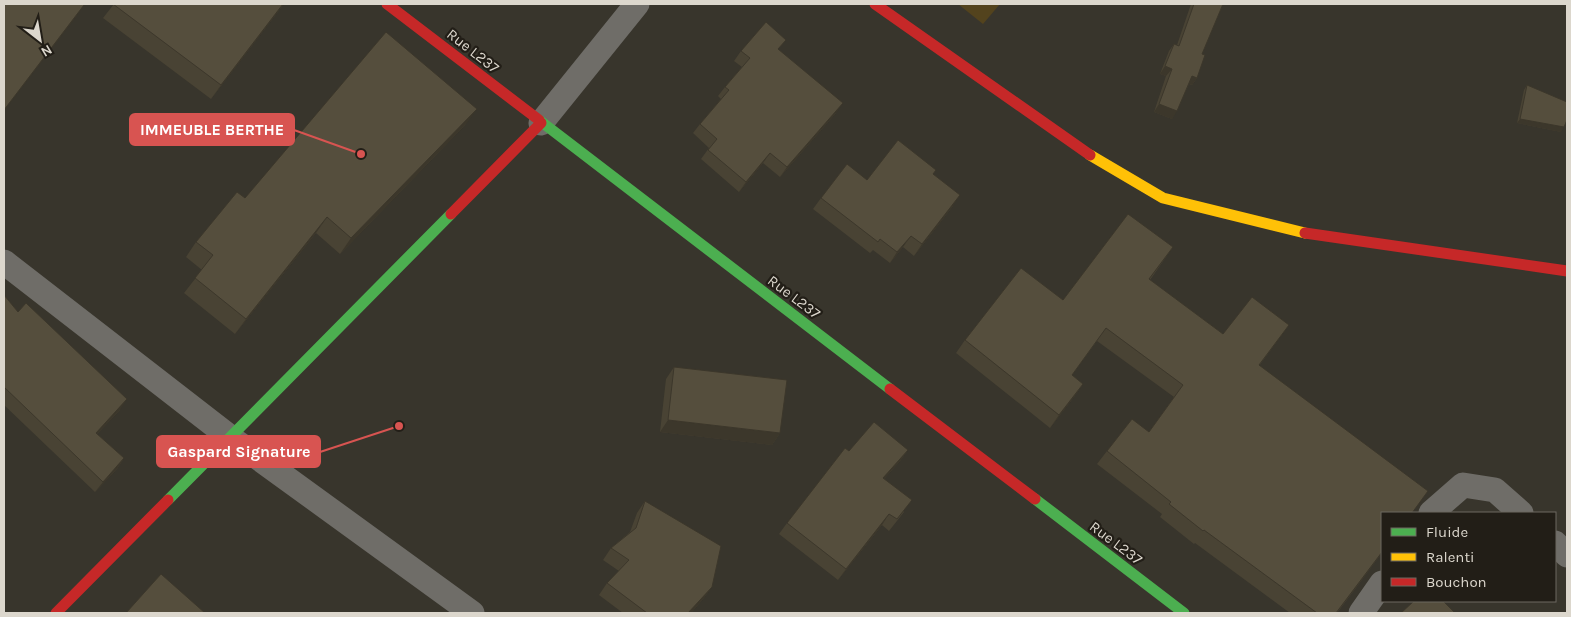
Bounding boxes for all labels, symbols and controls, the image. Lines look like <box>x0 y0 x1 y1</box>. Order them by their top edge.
north arrow <box>15 15 65 65</box>
street label: Rue L237 <box>443 25 503 77</box>
text: N <box>38 41 55 61</box>
callout: IMMEUBLE BERTHE <box>130 114 294 145</box>
text: IMMEUBLE BERTHE <box>140 120 284 139</box>
street label: Rue L237 <box>764 271 824 323</box>
callout: Gaspard Signature <box>157 436 320 467</box>
text: Gaspard Signature <box>167 442 311 461</box>
legend <box>1381 512 1556 602</box>
street label: Rue L237 <box>1086 517 1146 569</box>
text: Fluide <box>1426 523 1468 541</box>
text: Ralenti <box>1426 548 1475 566</box>
text: Bouchon <box>1426 573 1487 591</box>

